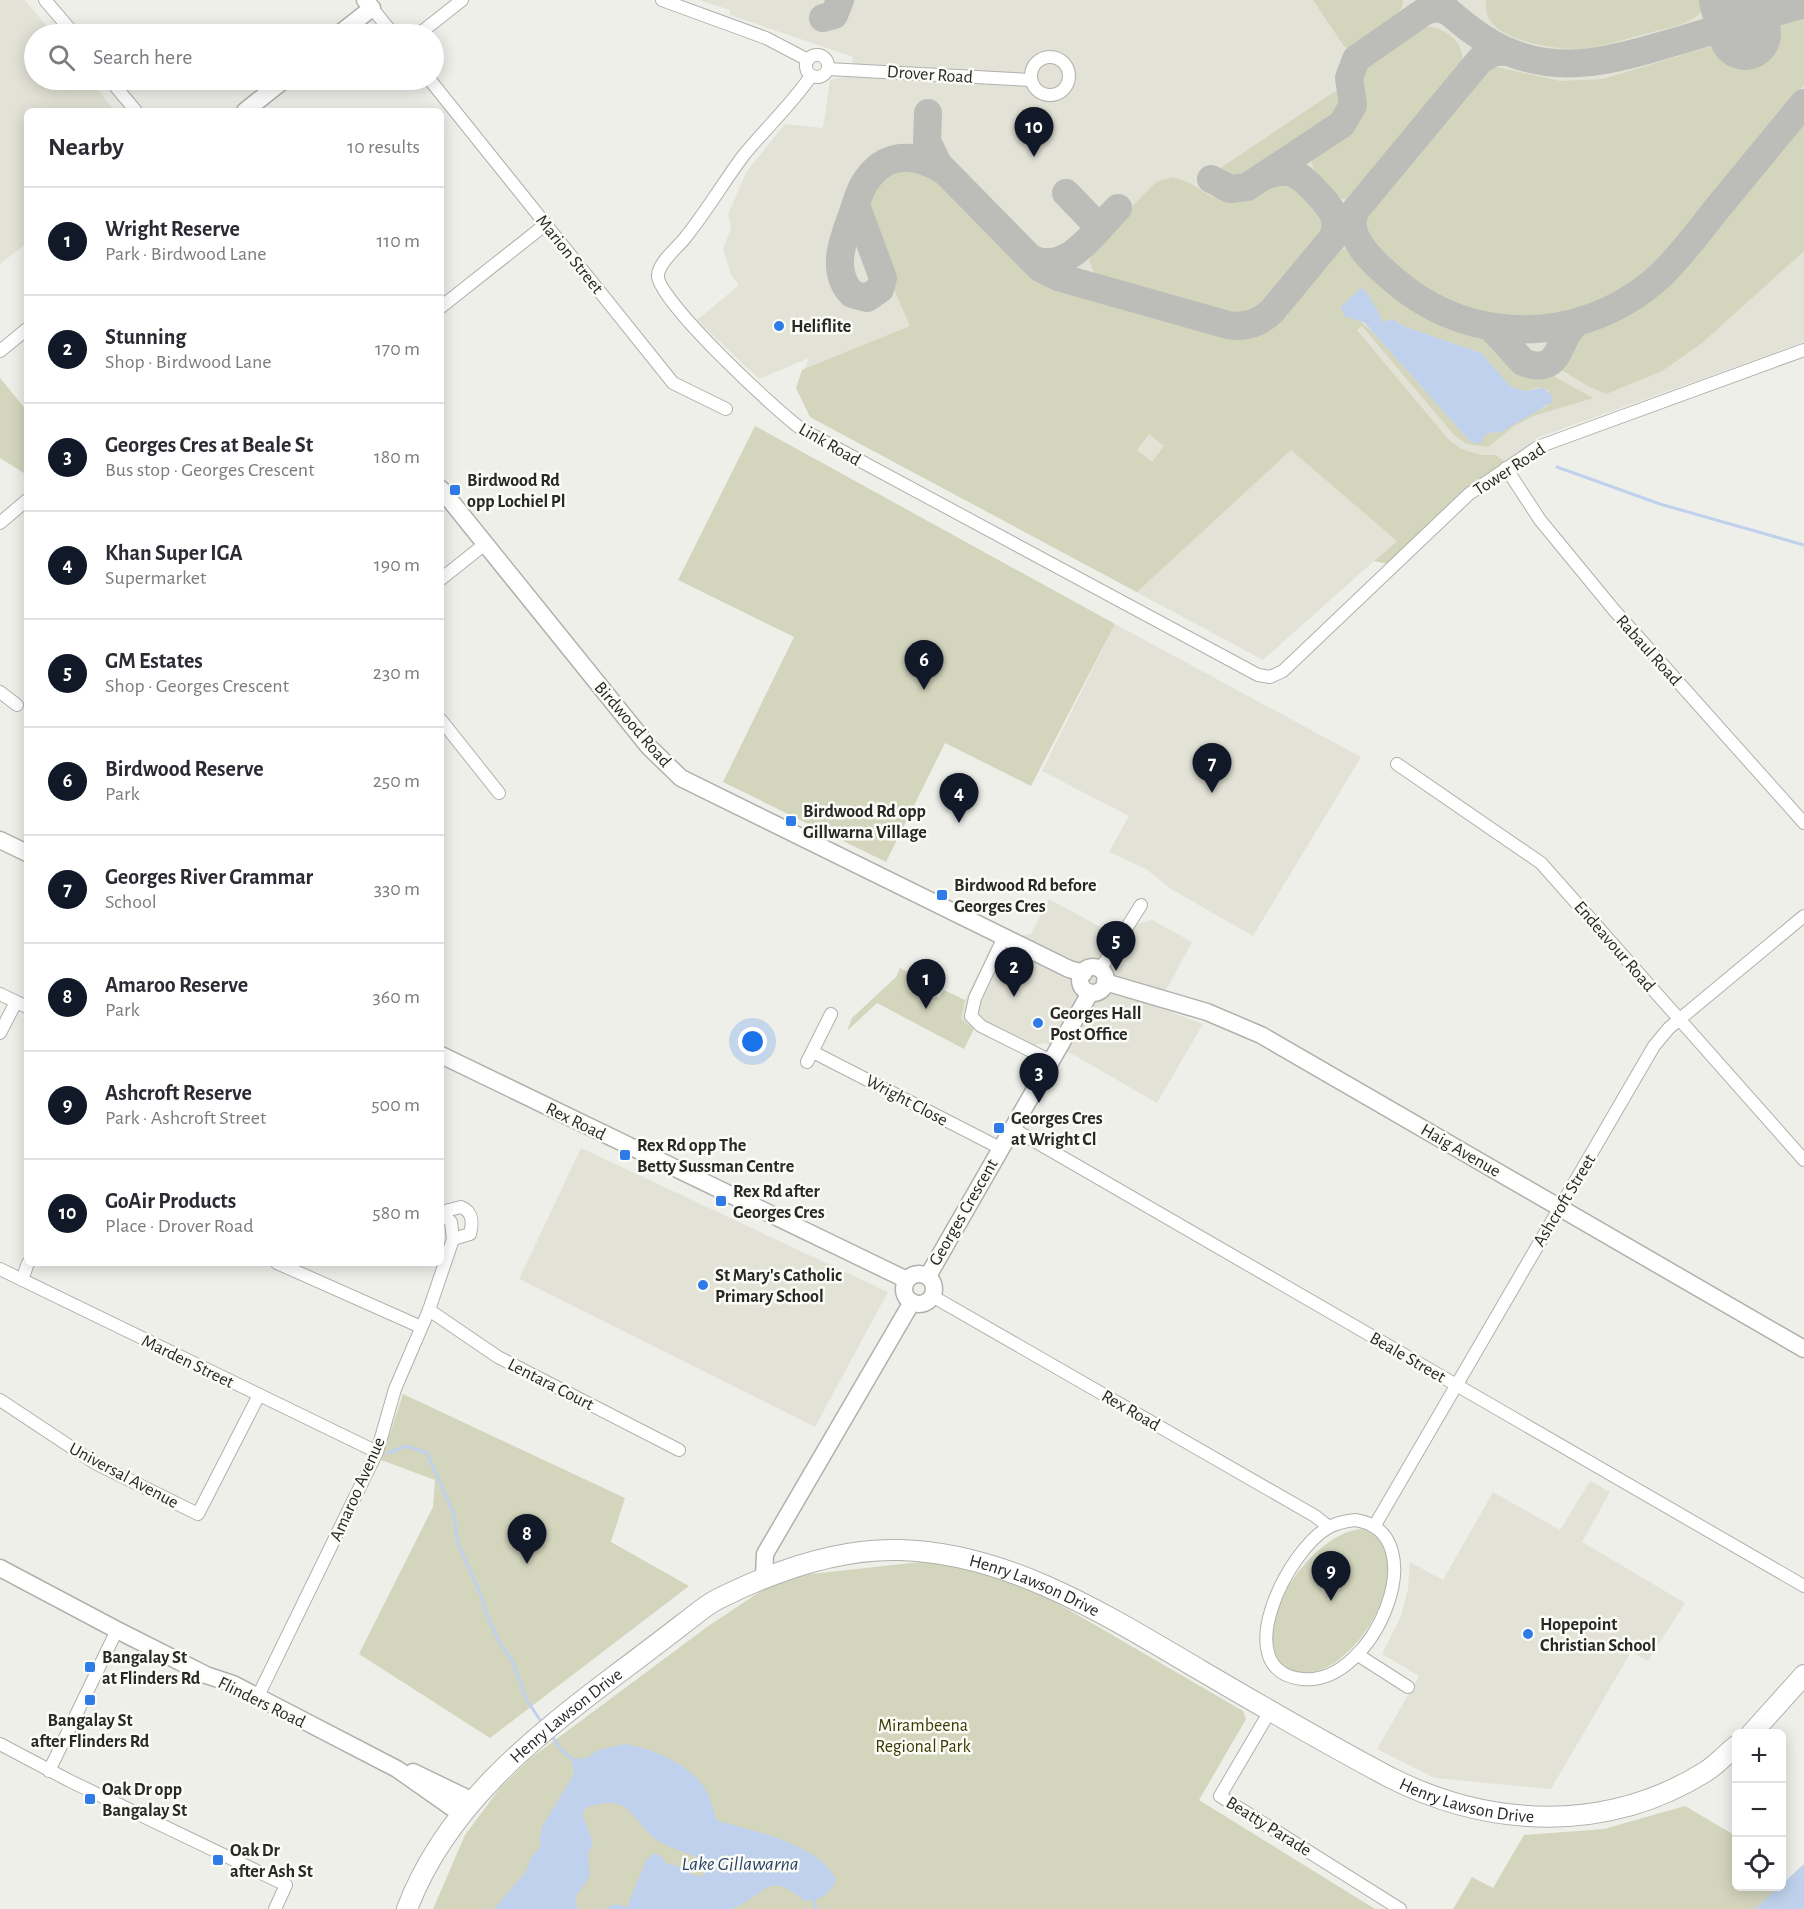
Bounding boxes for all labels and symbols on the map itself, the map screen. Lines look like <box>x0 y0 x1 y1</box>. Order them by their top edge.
street label: Drover Road <box>886 63 974 87</box>
pin: 10 <box>1014 108 1054 157</box>
street label: Marion Street <box>532 212 606 298</box>
place label: Heliflite <box>791 318 851 336</box>
marker: Heliflite <box>772 319 786 333</box>
street label: Link Road <box>796 420 863 470</box>
street label: Tower Road <box>1471 440 1548 499</box>
place label: Birdwood Rd opp Lochiel Pl <box>467 472 566 511</box>
marker: Birdwood Rd opp Lochiel Pl <box>448 483 462 497</box>
street label: Rabaul Road <box>1612 612 1684 689</box>
pin: 6 <box>904 640 944 690</box>
street label: Birdwood Road <box>590 678 674 771</box>
pin: 7 <box>1192 744 1232 793</box>
pin: 4 <box>940 774 978 823</box>
place label: Birdwood Rd opp Gillwarna Village <box>803 803 927 842</box>
marker: Birdwood Rd opp Gillwarna Village <box>784 814 798 828</box>
place label: Birdwood Rd before Georges Cres <box>954 877 1097 916</box>
marker: Birdwood Rd before Georges Cres <box>935 888 949 902</box>
street label: Endeavour Road <box>1570 898 1658 995</box>
pin: 5 <box>1096 922 1136 971</box>
pin: 2 <box>994 948 1034 997</box>
pin: 1 <box>906 960 946 1009</box>
place label: Georges Hall Post Office <box>1050 1005 1141 1044</box>
marker: Georges Hall Post Office <box>1031 1016 1045 1030</box>
your location <box>738 1027 767 1056</box>
pin: 3 <box>1020 1054 1058 1103</box>
street label: Wright Close <box>863 1072 950 1130</box>
street label: Rex Road <box>543 1100 608 1144</box>
place label: Georges Cres at Wright Cl <box>1011 1110 1103 1149</box>
marker: Georges Cres at Wright Cl <box>992 1121 1006 1135</box>
street label: Haig Avenue <box>1418 1121 1503 1181</box>
place label: Rex Rd opp The Betty Sussman Centre <box>637 1137 794 1176</box>
marker: Rex Rd opp The Betty Sussman Centre <box>618 1148 632 1162</box>
street label: Ashcroft Street <box>1530 1151 1600 1250</box>
street label: Georges Crescent <box>926 1156 1002 1269</box>
place label: Rex Rd after Georges Cres <box>733 1183 825 1222</box>
marker: Rex Rd after Georges Cres <box>714 1194 728 1208</box>
place label: St Mary's Catholic Primary School <box>715 1267 842 1306</box>
marker: St Mary's Catholic Primary School <box>696 1278 710 1292</box>
street label: Beale Street <box>1367 1329 1449 1387</box>
street label: Marden Street <box>139 1332 237 1392</box>
street label: Lentara Court <box>505 1356 597 1414</box>
street label: Rex Road <box>1098 1387 1163 1435</box>
street label: Amaroo Avenue <box>327 1435 389 1544</box>
street label: Universal Avenue <box>66 1440 181 1512</box>
pin: 8 <box>508 1514 546 1564</box>
street label: Henry Lawson Drive <box>967 1552 1102 1620</box>
pin: 9 <box>1312 1552 1350 1601</box>
place label: Hopepoint Christian School <box>1540 1616 1656 1655</box>
marker: Hopepoint Christian School <box>1521 1627 1535 1641</box>
place label: Bangalay St at Flinders Rd <box>102 1649 201 1688</box>
marker: Bangalay St at Flinders Rd <box>83 1660 97 1674</box>
street label: Henry Lawson Drive <box>507 1665 626 1767</box>
street label: Flinders Road <box>215 1674 308 1732</box>
marker: Bangalay St after Flinders Rd <box>83 1693 97 1707</box>
place label: Bangalay St after Flinders Rd <box>31 1712 150 1751</box>
park label: Mirambeena Regional Park <box>875 1717 971 1756</box>
street label: Henry Lawson Drive <box>1396 1775 1535 1826</box>
place label: Oak Dr opp Bangalay St <box>102 1781 187 1820</box>
marker: Oak Dr opp Bangalay St <box>83 1792 97 1806</box>
street label: Beatty Parade <box>1223 1794 1314 1860</box>
place label: Oak Dr after Ash St <box>230 1842 313 1881</box>
marker: Oak Dr after Ash St <box>211 1853 225 1867</box>
water label: Lake Gillawarna <box>681 1854 799 1874</box>

